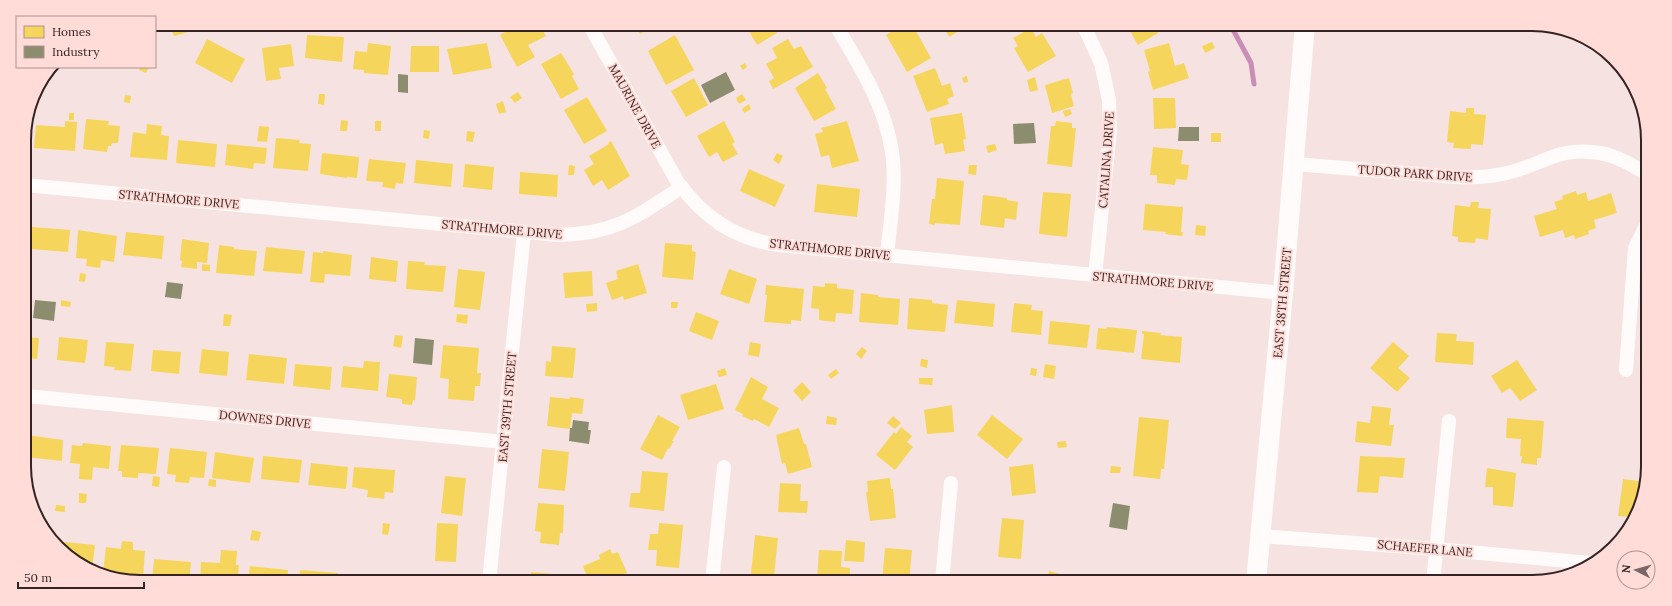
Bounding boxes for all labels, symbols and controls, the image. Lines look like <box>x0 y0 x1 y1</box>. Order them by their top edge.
legend <box>16 16 156 68</box>
text: Homes <box>52 24 91 39</box>
text: Industry <box>52 44 100 59</box>
street label: MAURINE DRIVE <box>606 61 664 151</box>
street label: CATALINA DRIVE <box>1095 111 1117 209</box>
street label: TUDOR PARK DRIVE <box>1357 162 1473 184</box>
street label: STRATHMORE DRIVE <box>118 186 240 212</box>
street label: STRATHMORE DRIVE <box>441 216 563 242</box>
street label: STRATHMORE DRIVE <box>769 235 891 263</box>
street label: EAST 38TH STREET <box>1270 247 1294 359</box>
street label: STRATHMORE DRIVE <box>1092 268 1214 294</box>
street label: EAST 39TH STREET <box>495 351 519 463</box>
street label: DOWNES DRIVE <box>218 407 312 431</box>
street label: SCHAEFER LANE <box>1377 536 1473 560</box>
north arrow <box>1616 550 1656 590</box>
scale bar <box>18 564 144 590</box>
text: N <box>1619 564 1634 574</box>
text: 50 m <box>24 570 52 585</box>

